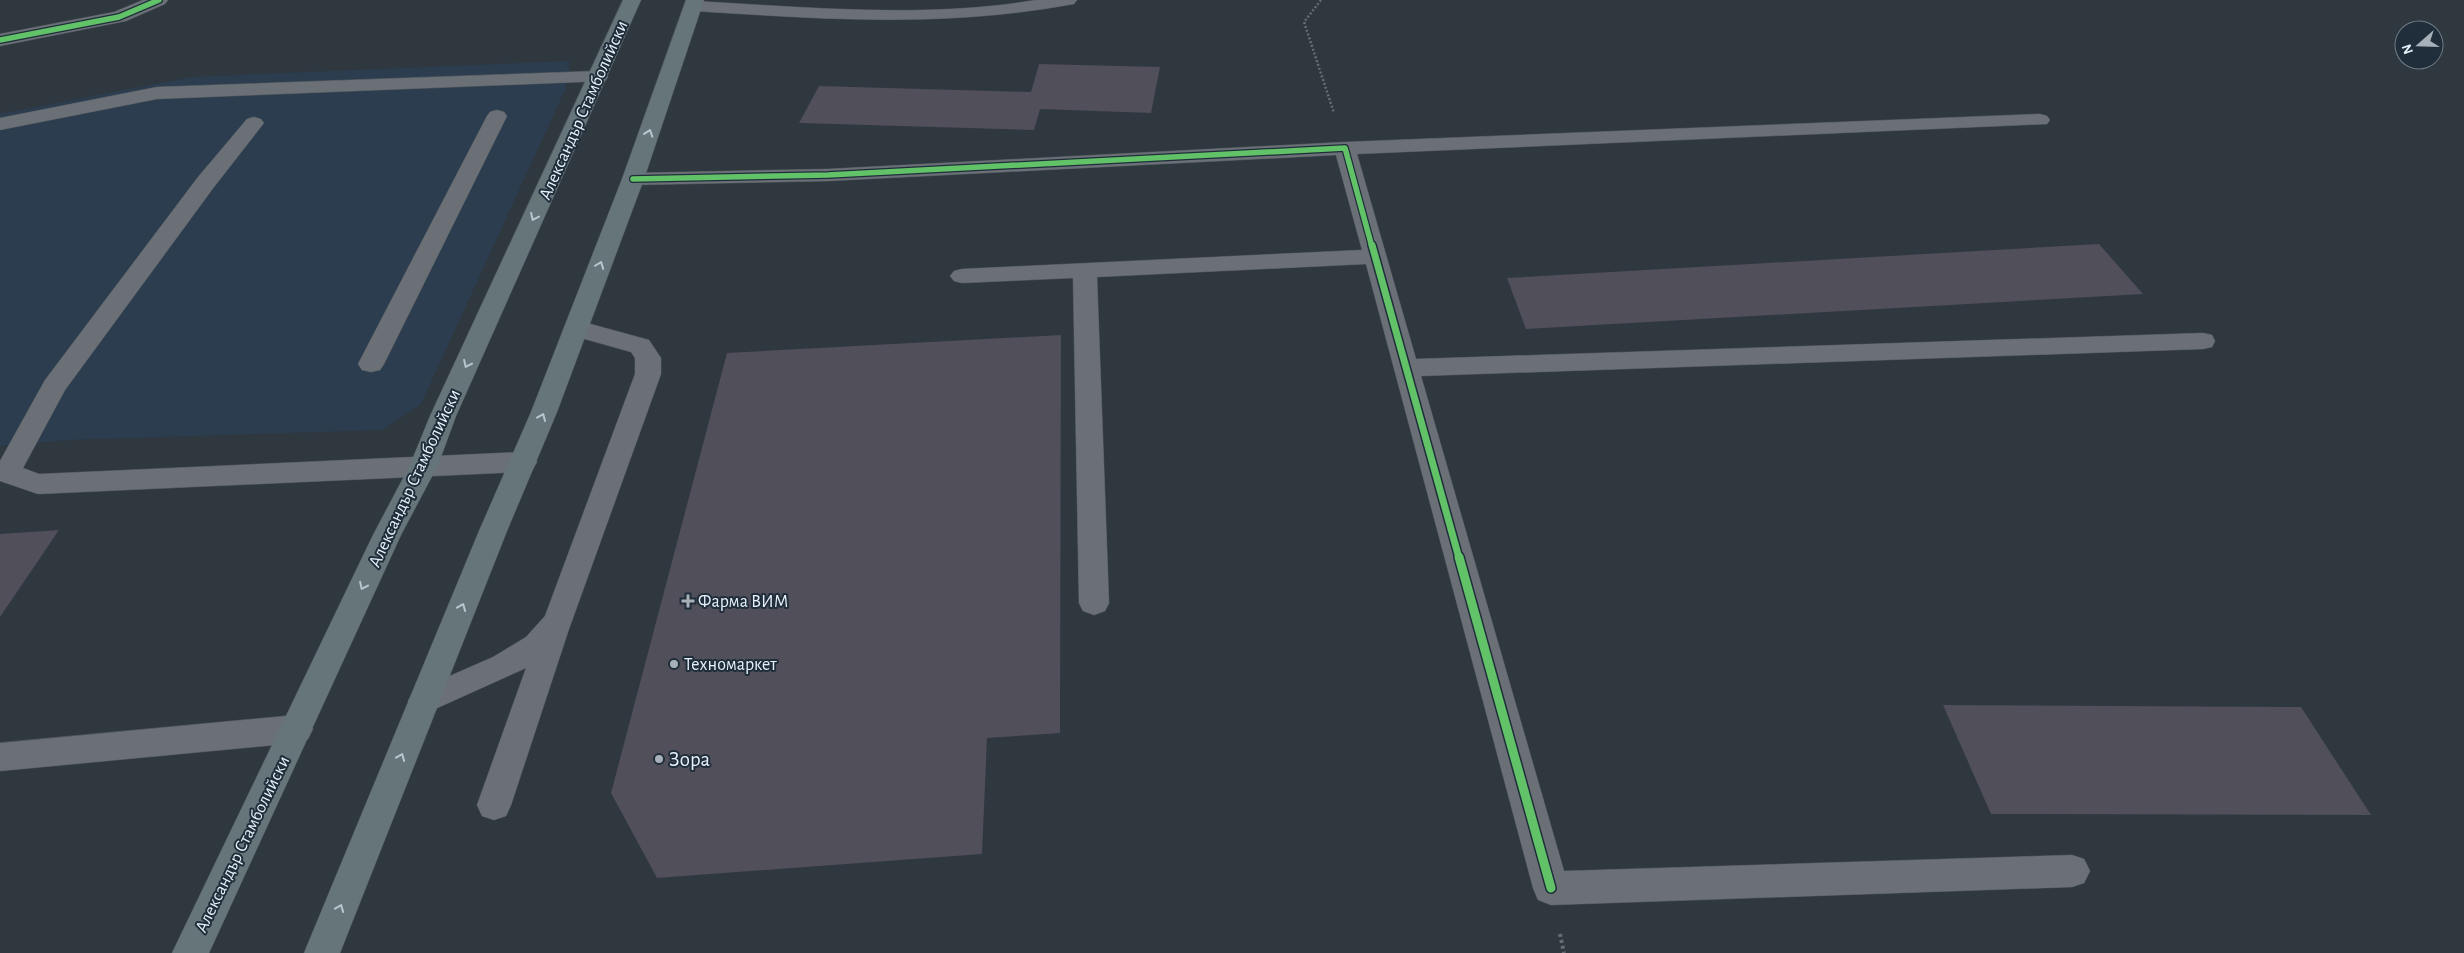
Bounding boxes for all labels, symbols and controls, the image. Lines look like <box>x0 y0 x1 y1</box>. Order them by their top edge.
street label: Александър Стамболийски <box>535 18 632 203</box>
north arrow <box>2394 20 2444 70</box>
text: N <box>2399 42 2416 56</box>
one-way arrow <box>643 129 653 138</box>
one-way arrow <box>530 212 541 221</box>
one-way arrow <box>594 261 604 270</box>
one-way arrow <box>462 359 473 368</box>
street label: Александър Стамболийски <box>365 386 464 570</box>
one-way arrow <box>536 413 547 422</box>
one-way arrow <box>359 581 369 590</box>
place label: Фарма ВИМ <box>698 593 789 611</box>
marker: Фарма ВИМ <box>682 595 694 607</box>
one-way arrow <box>456 603 466 612</box>
place label: Техномаркет <box>684 656 777 674</box>
marker: Техномаркет <box>668 658 680 670</box>
place label: Зора <box>669 749 711 770</box>
street label: Александър Стамболийски <box>191 753 293 936</box>
one-way arrow <box>395 753 405 762</box>
marker: Зора <box>653 753 665 765</box>
one-way arrow <box>334 904 344 913</box>

